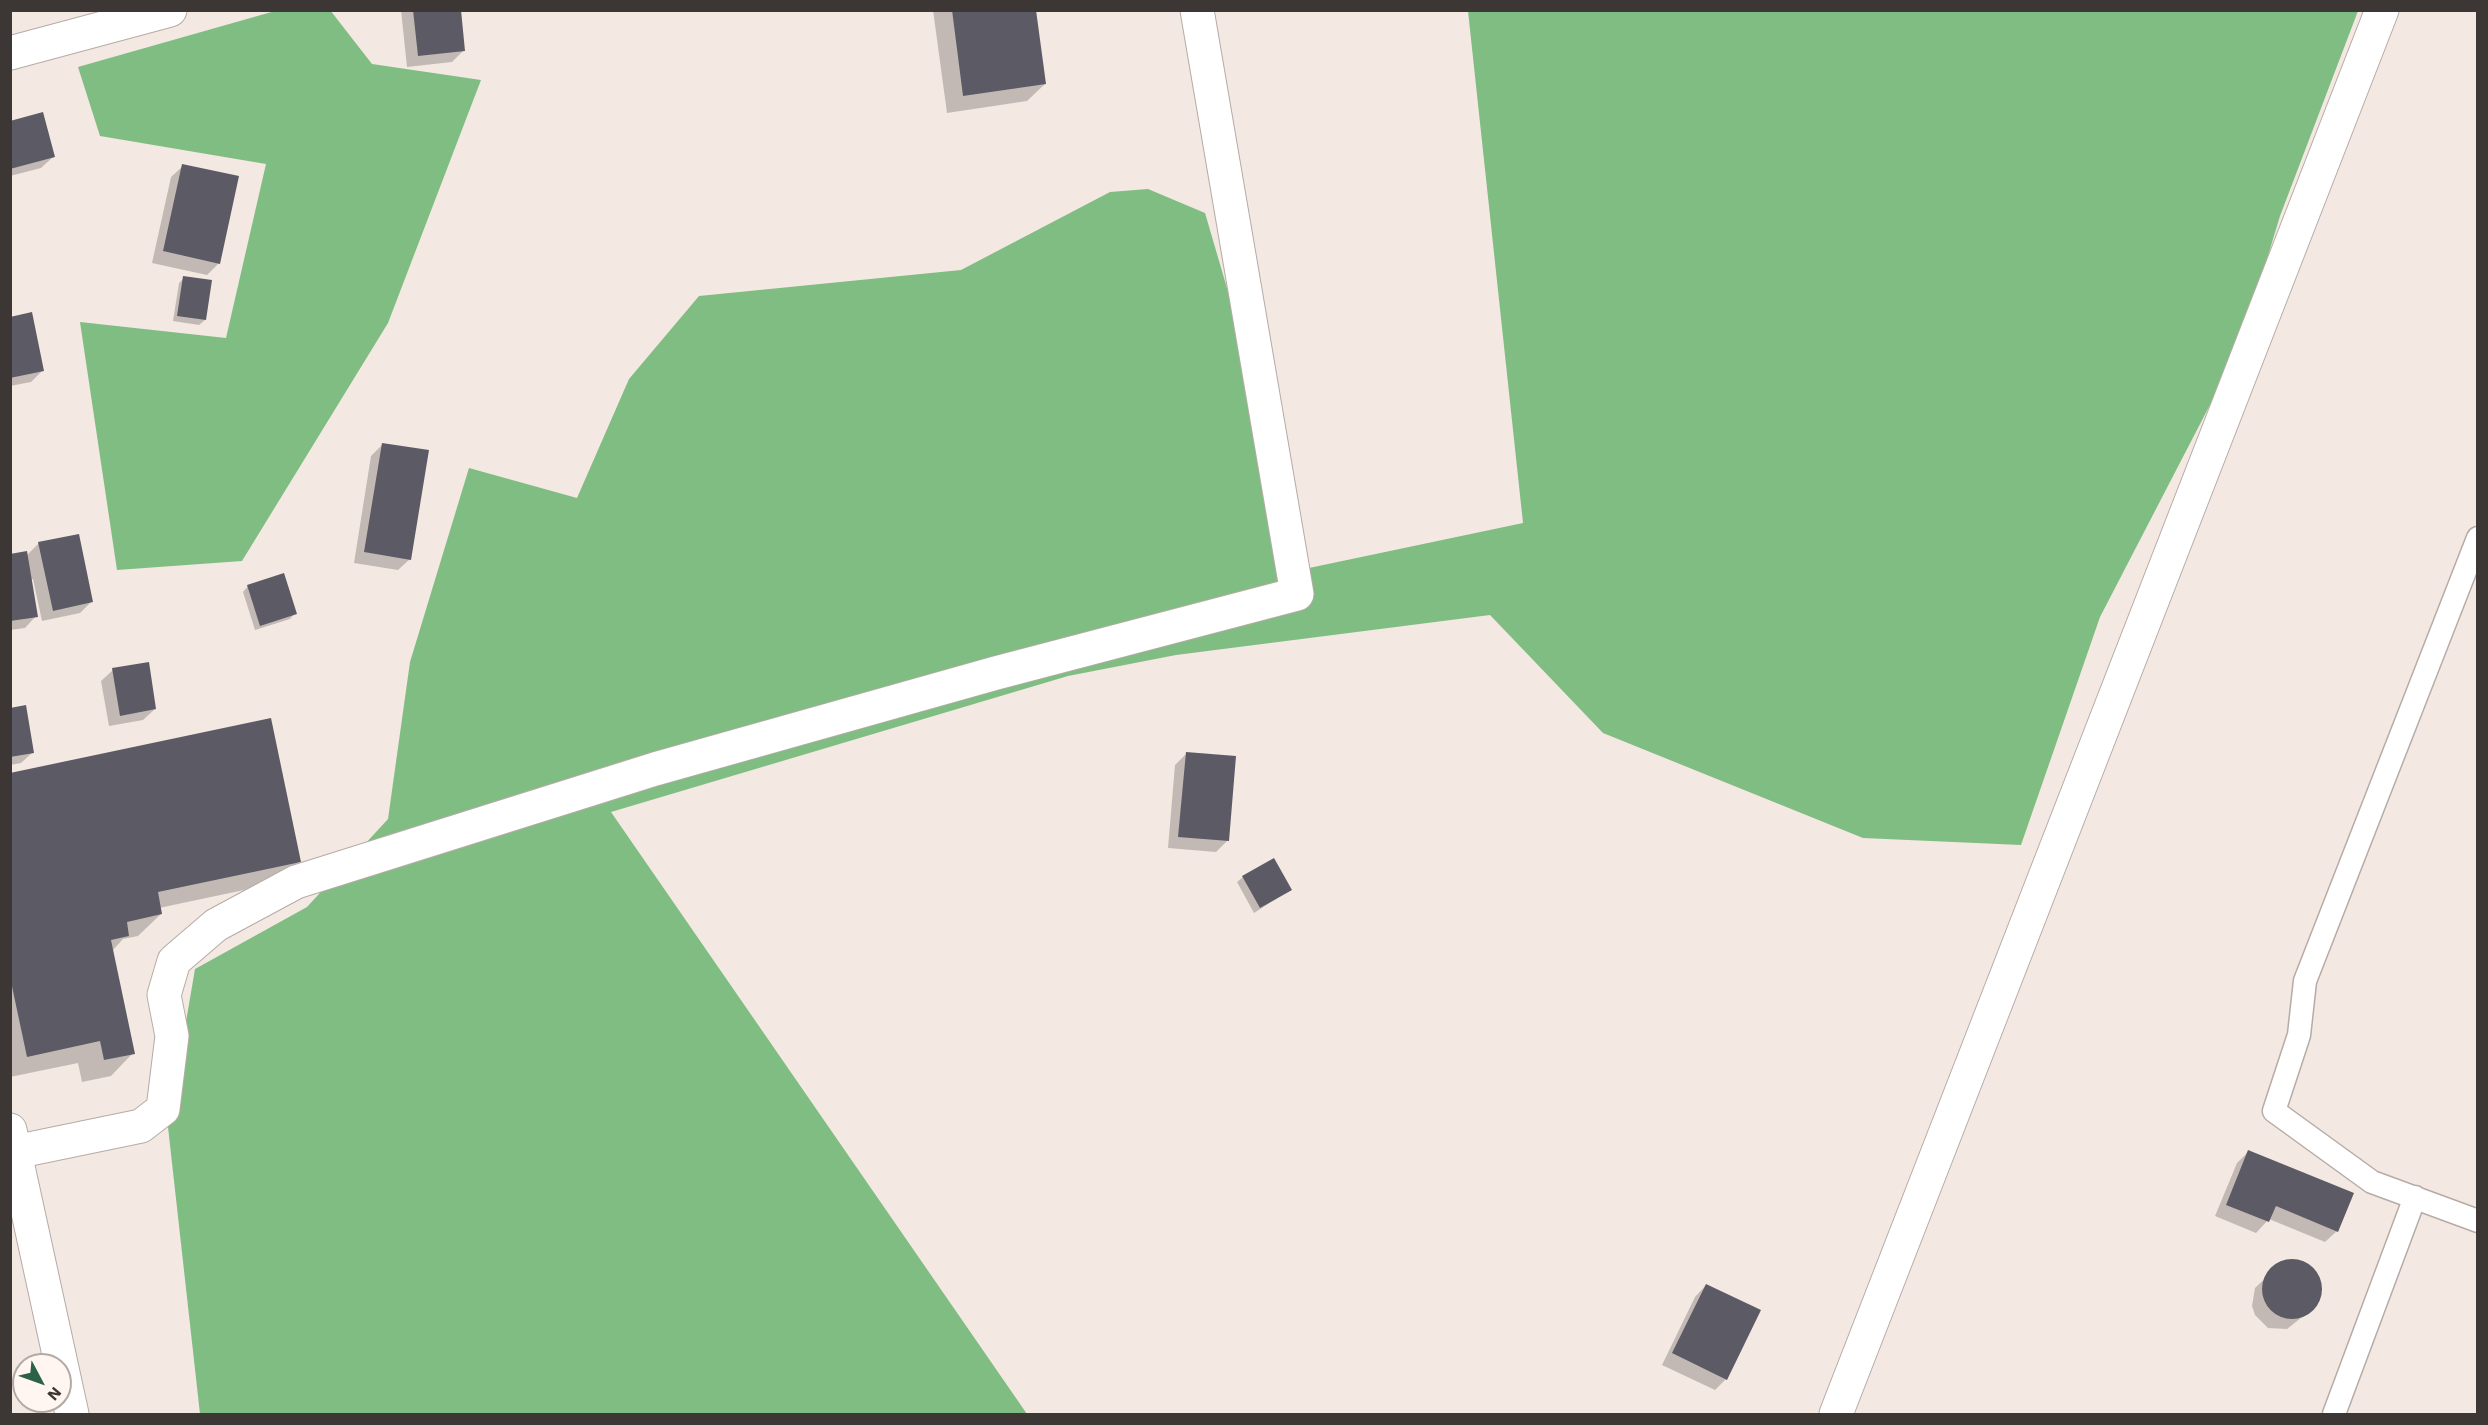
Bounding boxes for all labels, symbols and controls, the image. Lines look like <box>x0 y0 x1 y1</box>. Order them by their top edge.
north arrow <box>12 1353 72 1413</box>
text: N <box>43 1383 66 1405</box>

